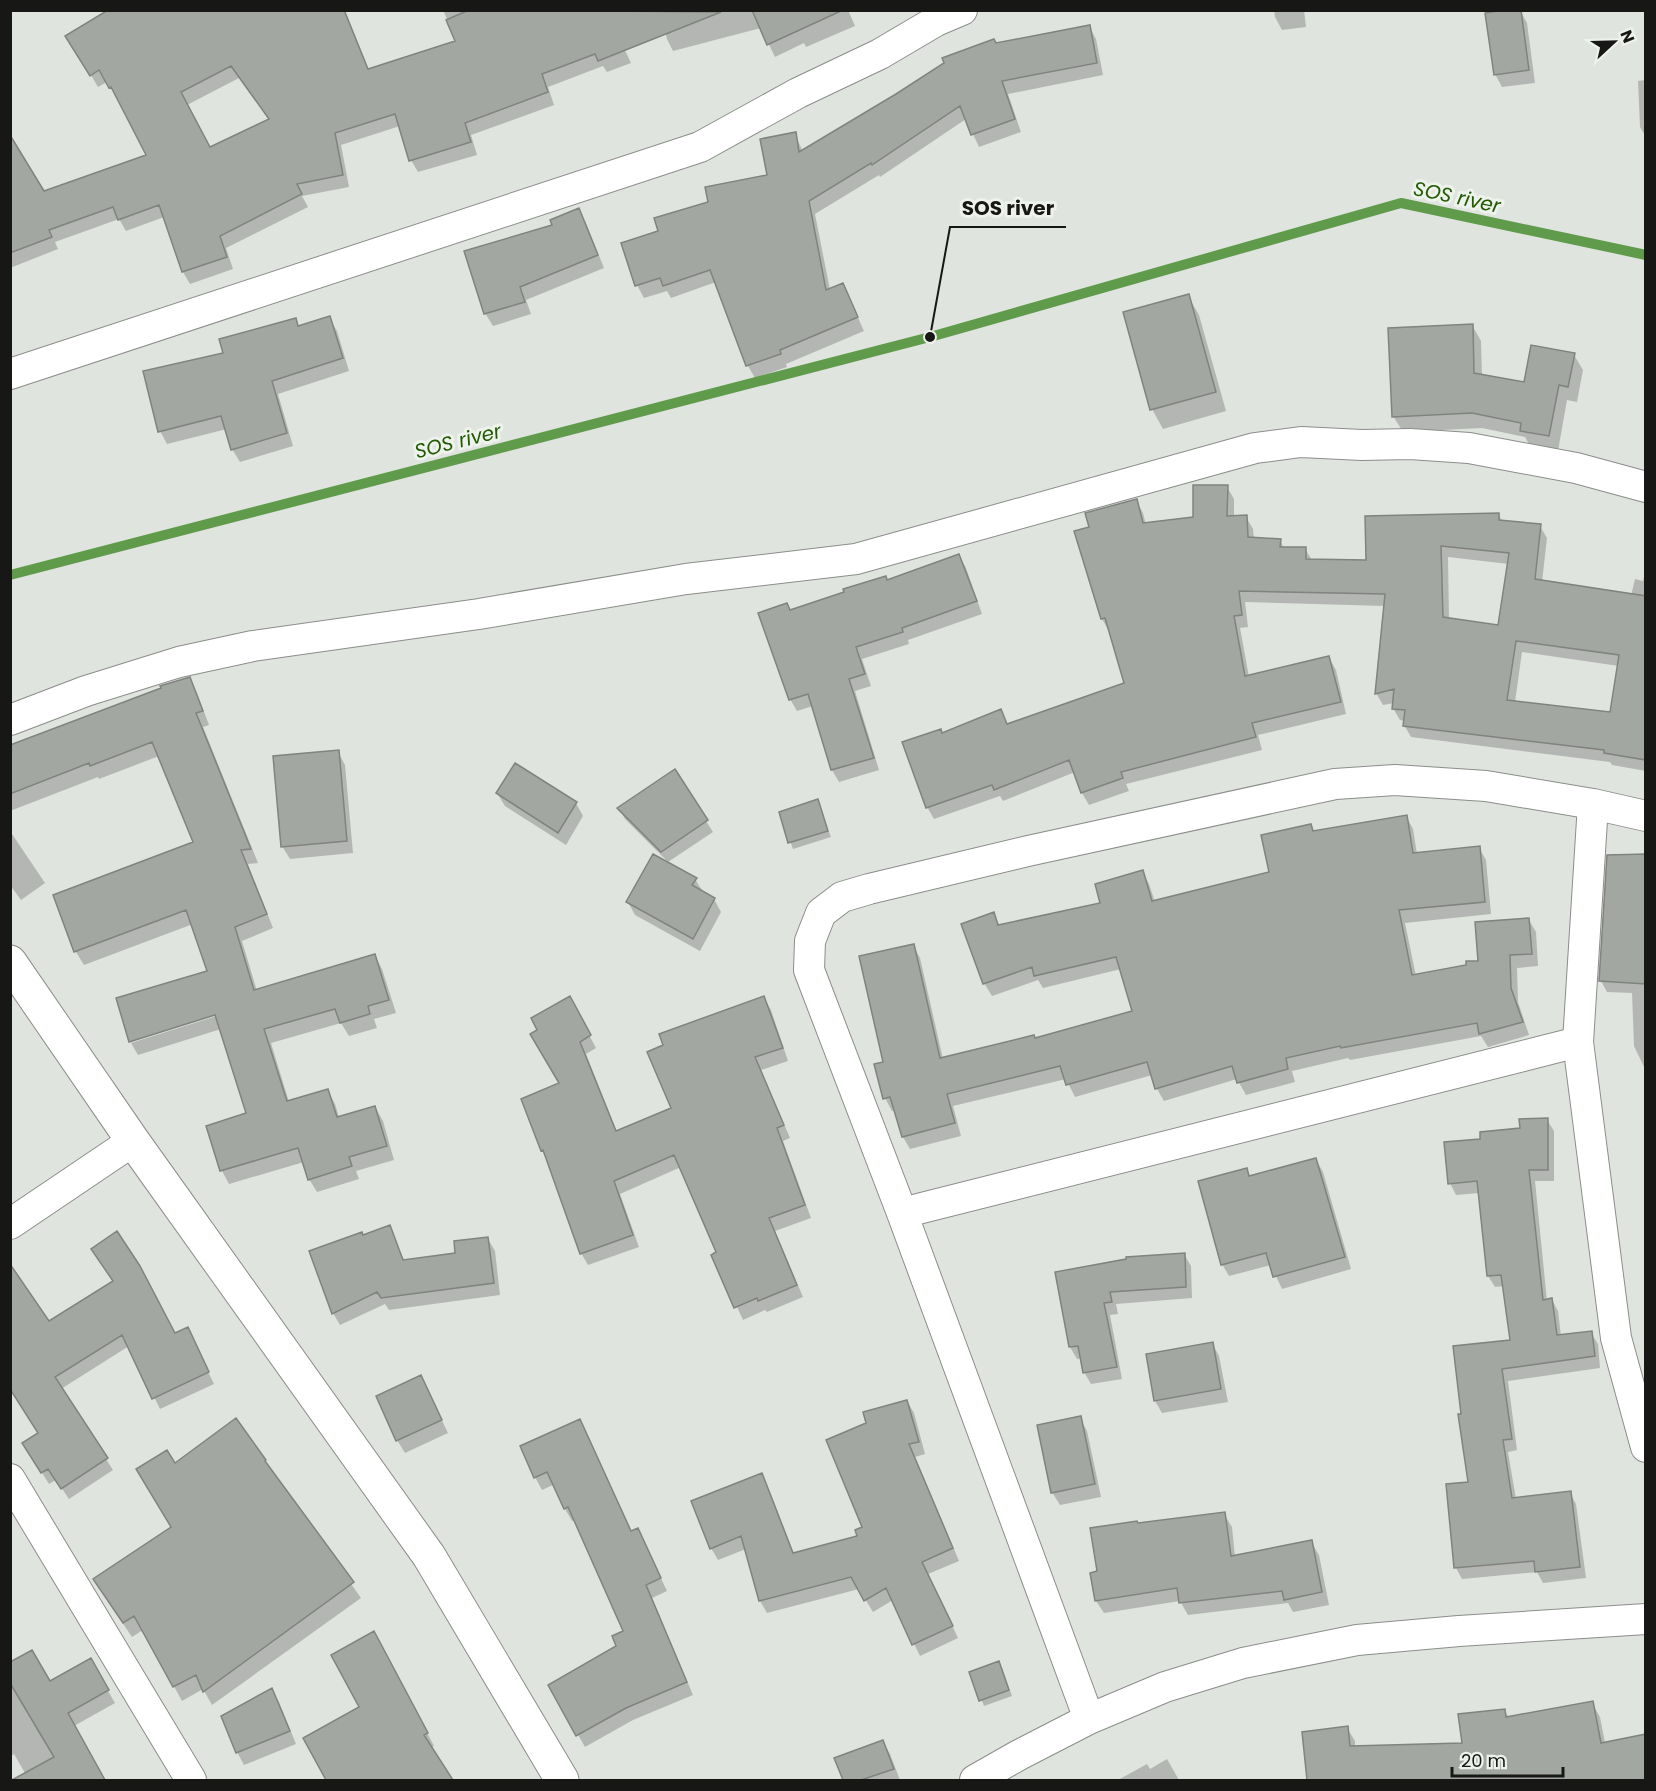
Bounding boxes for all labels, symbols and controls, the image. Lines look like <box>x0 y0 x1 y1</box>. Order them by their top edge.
north arrow <box>1584 12 1644 72</box>
text: N <box>1615 27 1640 46</box>
water label: SOS river <box>1411 174 1504 220</box>
callout: SOS river <box>950 189 1066 227</box>
text: SOS river <box>962 194 1055 222</box>
water label: SOS river <box>412 417 505 465</box>
scale bar <box>1452 1740 1563 1778</box>
text: 20 m <box>1461 1748 1506 1773</box>

